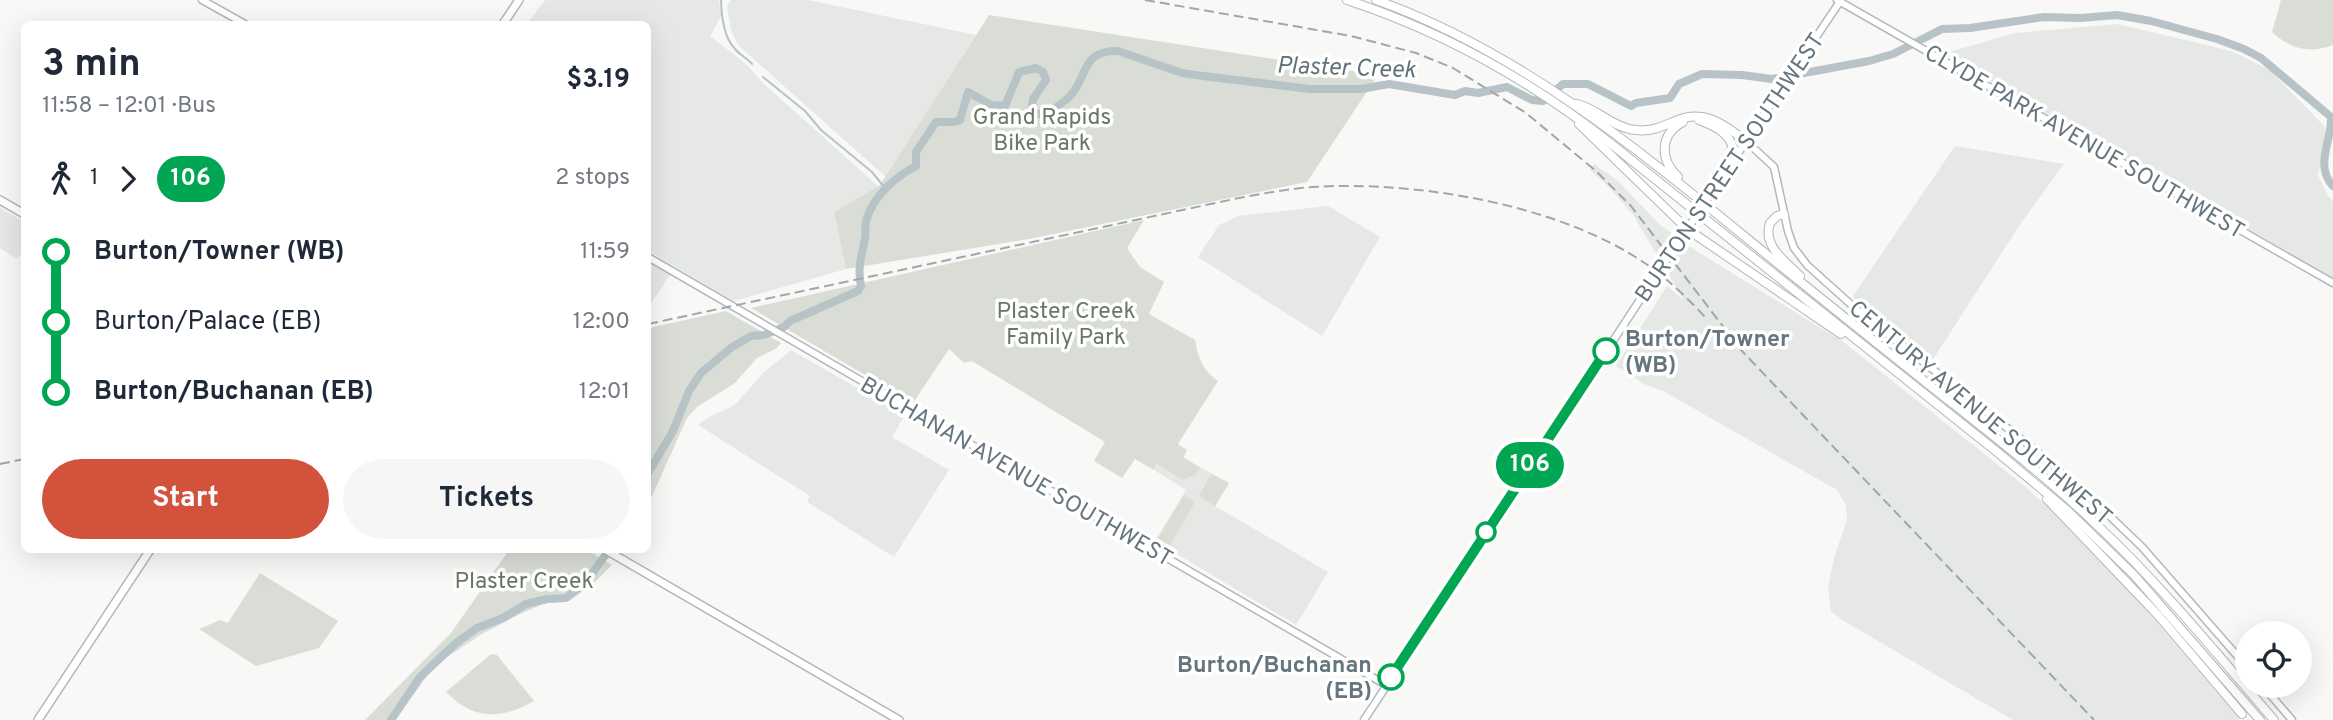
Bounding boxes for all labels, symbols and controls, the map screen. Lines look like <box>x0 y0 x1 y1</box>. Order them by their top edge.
street label: BURTON STREET SOUTHWEST <box>1630 28 1832 309</box>
street label: CLYDE PARK AVENUE SOUTHWEST <box>1919 39 2249 247</box>
text: 3 min <box>42 41 141 90</box>
water label: Plaster Creek <box>1276 52 1417 86</box>
text: $3.19 <box>567 64 630 97</box>
text: 11:58 – 12:01 · Bus <box>42 92 216 121</box>
park label: Grand Rapids Bike Park <box>973 104 1111 159</box>
icon: walk <box>42 160 80 198</box>
icon: forward <box>109 160 147 198</box>
text: 1 <box>90 164 99 193</box>
text: 106 <box>171 164 211 194</box>
text: 2 stops <box>555 164 630 193</box>
text: Burton/Towner (WB) <box>94 236 344 269</box>
text: 11:59 <box>580 238 630 267</box>
street label: CENTURY AVENUE SOUTHWEST <box>1842 295 2117 533</box>
park label: Plaster Creek Family Park <box>996 298 1136 353</box>
text: Burton/Palace (EB) <box>94 306 321 339</box>
text: 12:00 <box>573 308 630 337</box>
place label: Burton/Towner (WB) <box>1625 326 1790 381</box>
marker: Burton/Towner (WB) <box>1593 338 1619 364</box>
street label: BUCHANAN AVENUE SOUTHWEST <box>854 372 1177 575</box>
text: Burton/Buchanan (EB) <box>94 376 374 409</box>
text: 12:01 <box>579 378 630 407</box>
line badge: 106 <box>1490 442 1570 488</box>
text: 106 <box>1510 450 1550 480</box>
button: Start <box>42 459 329 539</box>
button: Tickets <box>343 459 630 539</box>
unlabelled marker <box>1476 522 1496 542</box>
park label: Plaster Creek <box>454 568 594 597</box>
map controls <box>2235 621 2312 698</box>
button: locate <box>2235 621 2312 698</box>
place label: Burton/Buchanan (EB) <box>1177 652 1372 707</box>
marker: Burton/Buchanan (EB) <box>1378 664 1404 690</box>

